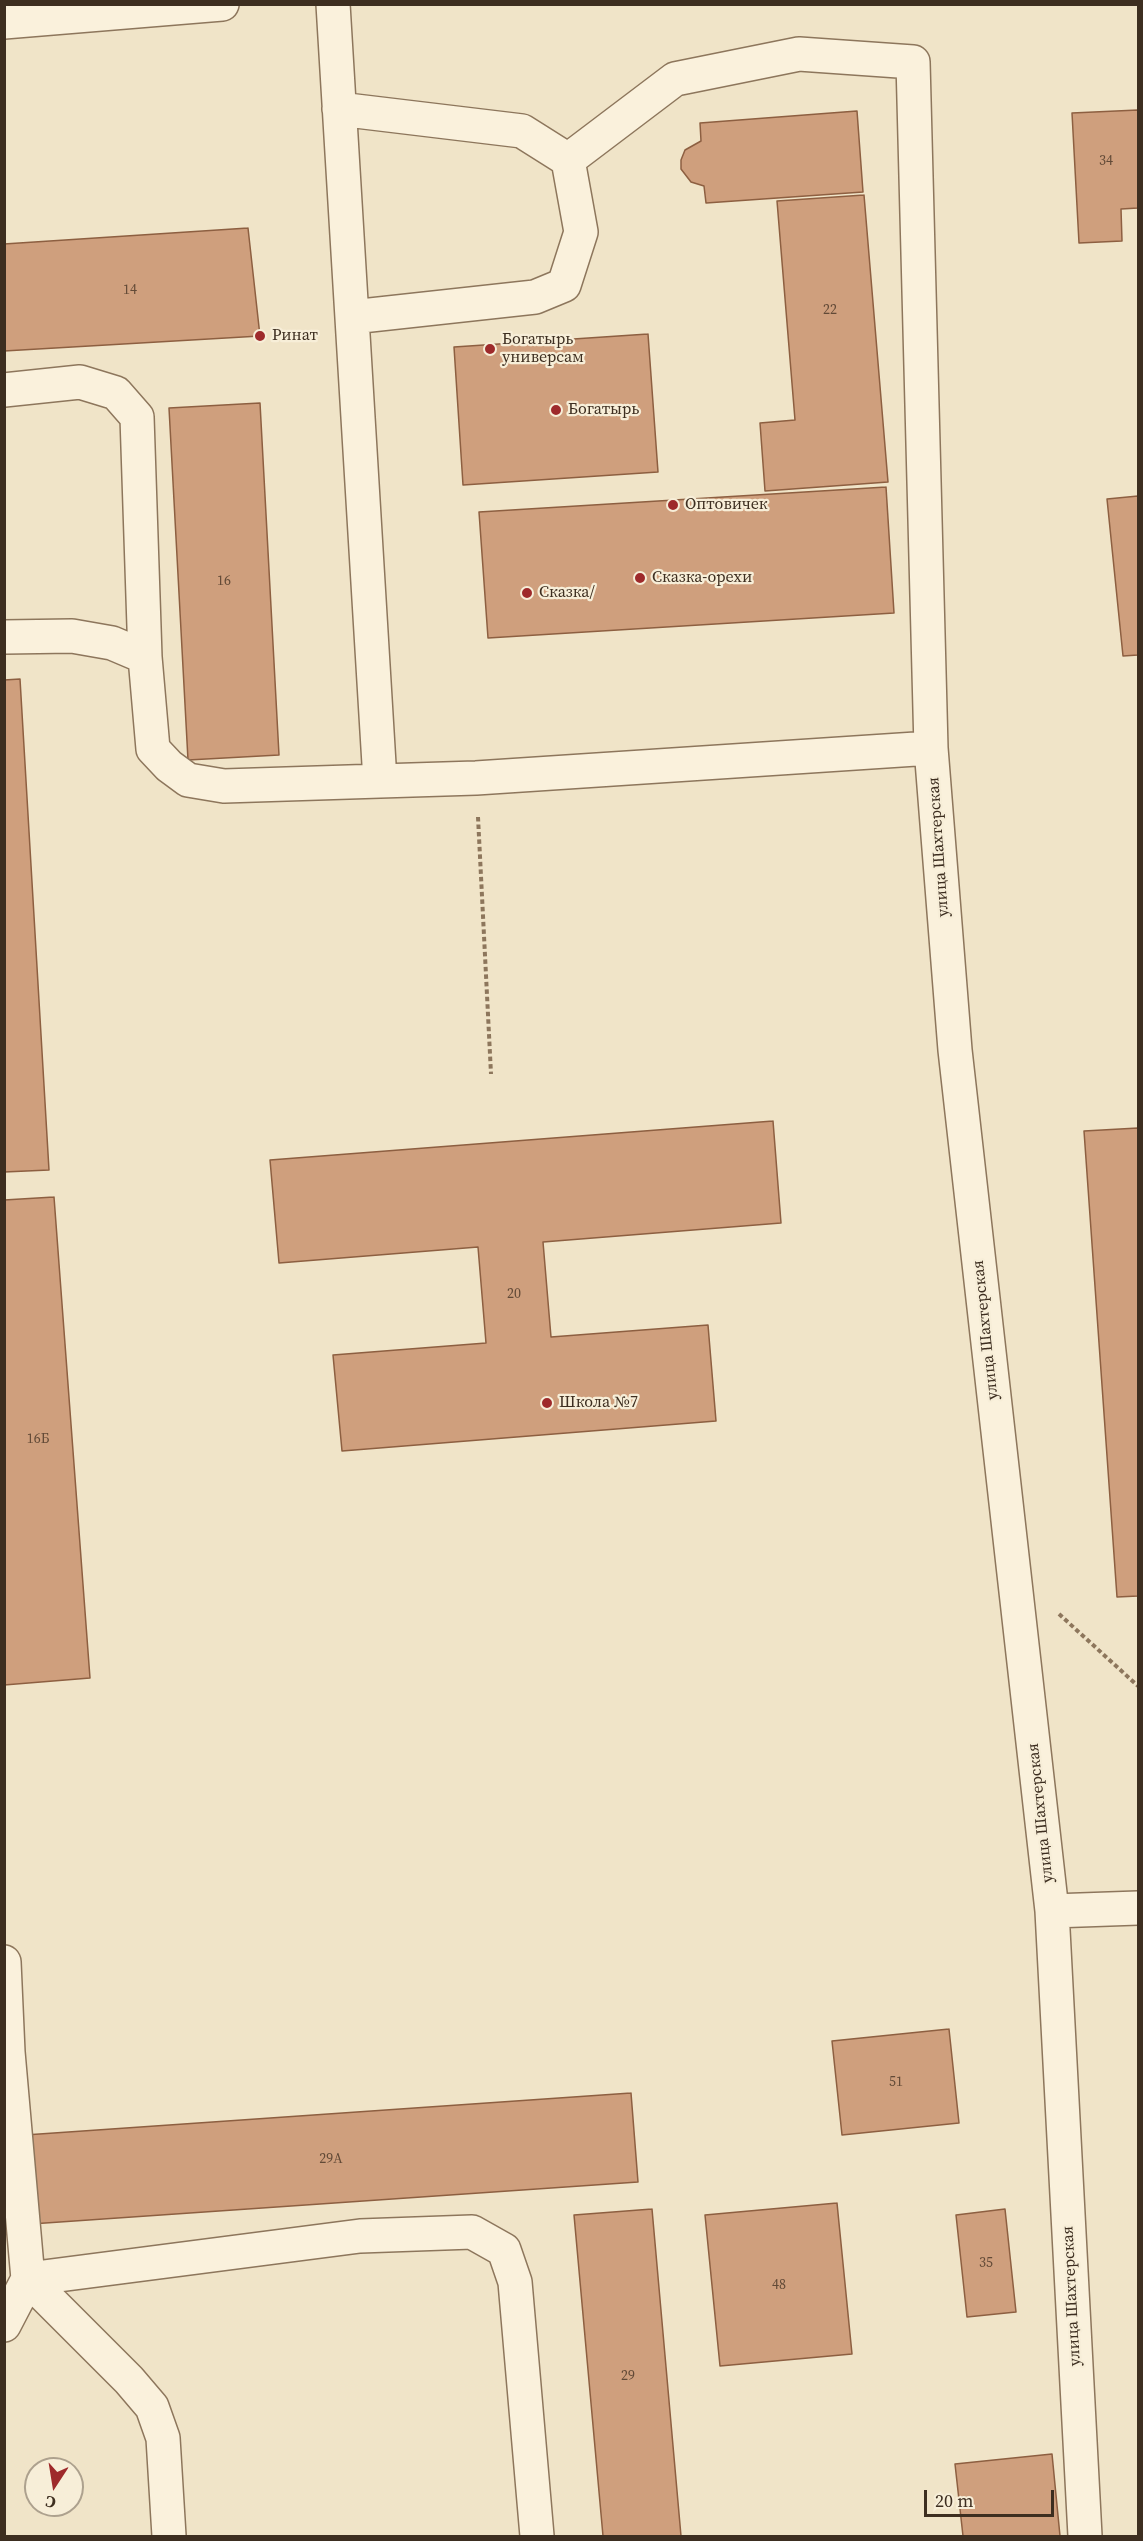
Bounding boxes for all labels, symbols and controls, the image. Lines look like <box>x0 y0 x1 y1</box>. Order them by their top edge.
house number: 34 <box>1099 153 1113 169</box>
house number: 14 <box>123 282 137 298</box>
house number: 22 <box>823 302 837 318</box>
place label: Ринат <box>272 326 318 346</box>
marker: Ринат <box>253 329 267 343</box>
place label: Богатырь универсам <box>502 330 584 368</box>
marker: Богатырь универсам <box>483 342 497 356</box>
place label: Богатырь <box>568 400 639 420</box>
marker: Богатырь <box>549 403 563 417</box>
place label: Оптовичек <box>685 495 768 515</box>
marker: Оптовичек <box>666 498 680 512</box>
place label: Сказка-орехи <box>652 568 752 588</box>
marker: Сказка-орехи <box>633 571 647 585</box>
house number: 16 <box>217 573 231 589</box>
place label: Сказка/ <box>539 583 595 603</box>
marker: Сказка/ <box>520 586 534 600</box>
street label: улица Шахтерская <box>925 776 953 918</box>
street label: улица Шахтерская <box>969 1259 1003 1401</box>
house number: 20 <box>507 1286 521 1302</box>
place label: Школа №7 <box>559 1393 638 1413</box>
marker: Школа №7 <box>540 1396 554 1410</box>
house number: 16Б <box>27 1431 49 1447</box>
street label: улица Шахтерская <box>1024 1742 1058 1884</box>
house number: 51 <box>889 2074 903 2090</box>
house number: 29А <box>319 2151 343 2167</box>
street label: улица Шахтерская <box>1059 2225 1085 2367</box>
house number: 35 <box>979 2255 993 2271</box>
house number: 48 <box>772 2277 786 2293</box>
house number: 29 <box>621 2368 635 2384</box>
north arrow <box>24 2457 84 2517</box>
scale bar <box>927 2478 1058 2516</box>
text: 20 m <box>935 2488 973 2513</box>
text: С <box>44 2491 58 2514</box>

